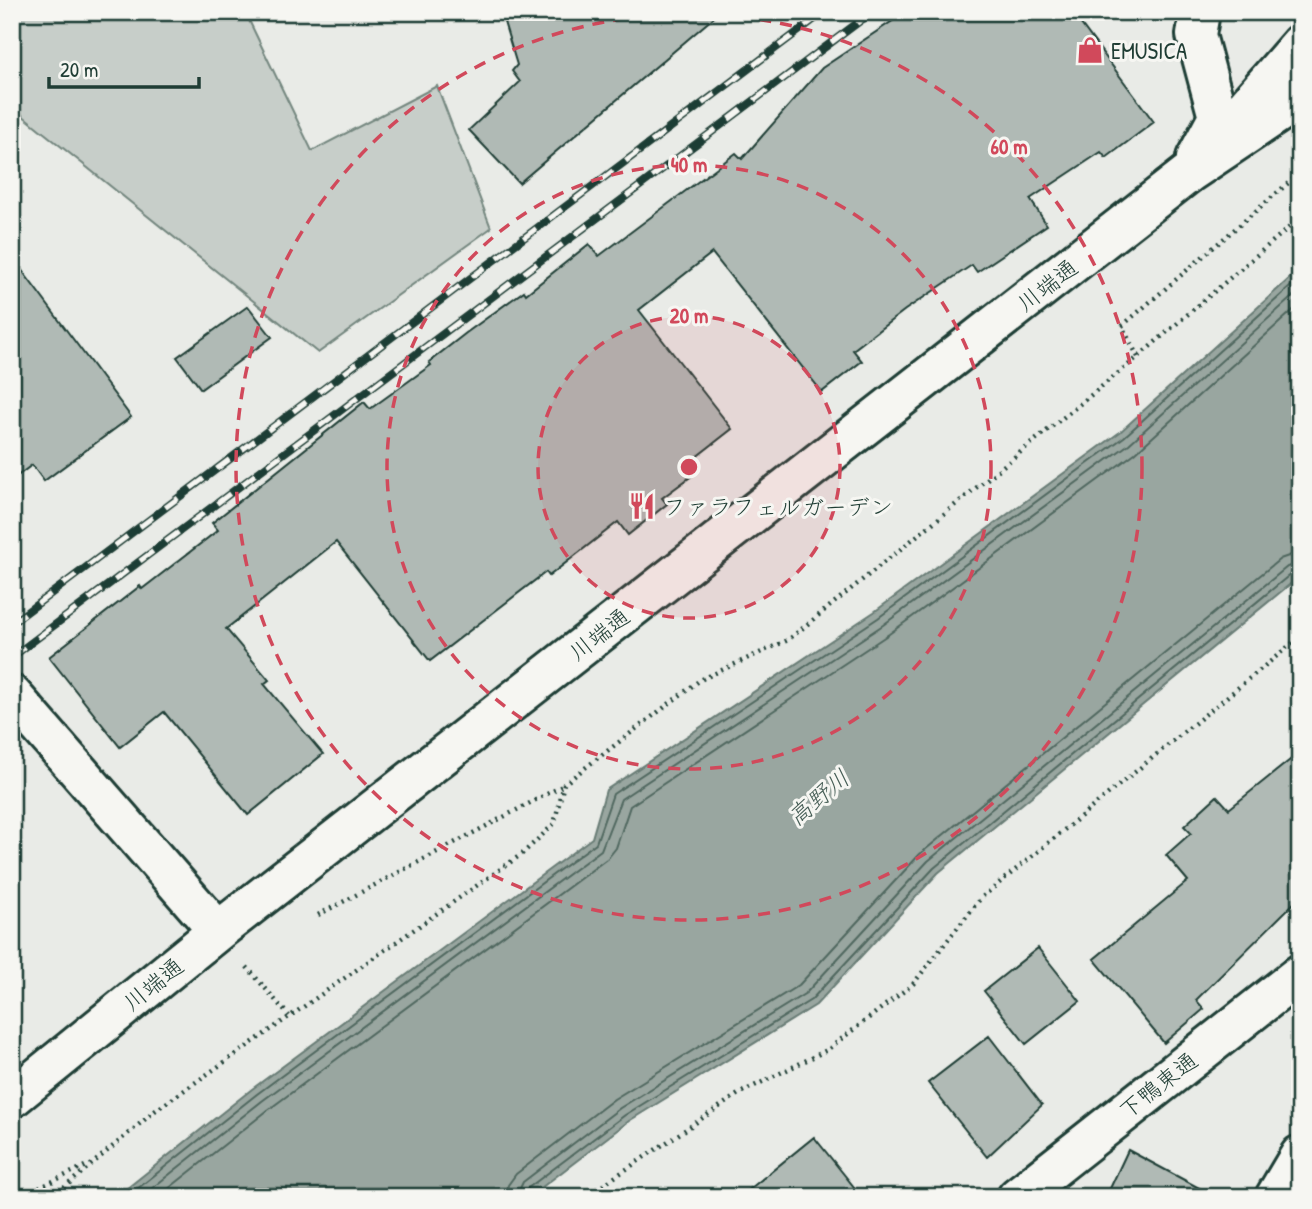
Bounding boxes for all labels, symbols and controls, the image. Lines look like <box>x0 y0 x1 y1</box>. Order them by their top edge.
shop icon: EMUSICA <box>1075 35 1105 65</box>
place label: EMUSICA <box>1111 35 1187 66</box>
scale bar <box>49 46 200 90</box>
text: 20 m <box>60 55 98 84</box>
text: 60 m <box>991 132 1027 161</box>
text: 40 m <box>671 150 707 179</box>
street label: 川端通 <box>1010 252 1084 318</box>
text: 20 m <box>670 301 708 330</box>
centre of rings <box>677 455 701 479</box>
restaurant icon: ファラフェルガーデン <box>627 491 657 521</box>
place label: ファラフェルガーデン <box>663 491 893 522</box>
street label: 川端通 <box>562 601 636 667</box>
water label: 高野川 <box>780 762 856 832</box>
street label: 川端通 <box>116 950 190 1018</box>
street label: 下鴨東通 <box>1112 1044 1204 1126</box>

